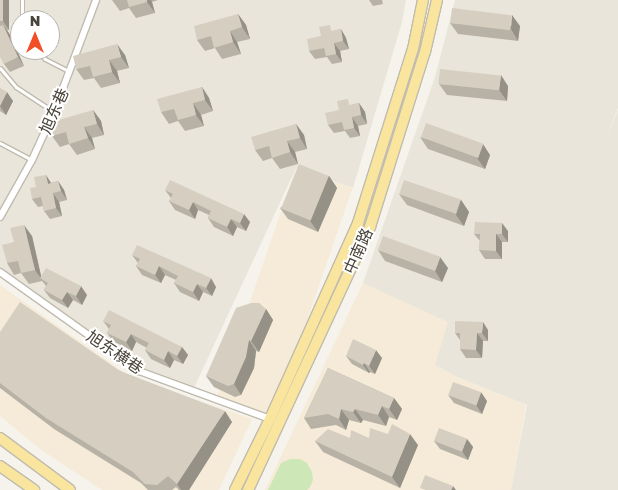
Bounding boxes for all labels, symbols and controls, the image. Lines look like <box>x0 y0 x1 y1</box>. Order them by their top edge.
north arrow <box>10 10 60 60</box>
text: N <box>30 12 40 29</box>
street label: 旭东巷 <box>35 85 73 137</box>
street label: 中南路 <box>339 225 377 277</box>
street label: 旭东横巷 <box>83 326 147 378</box>

